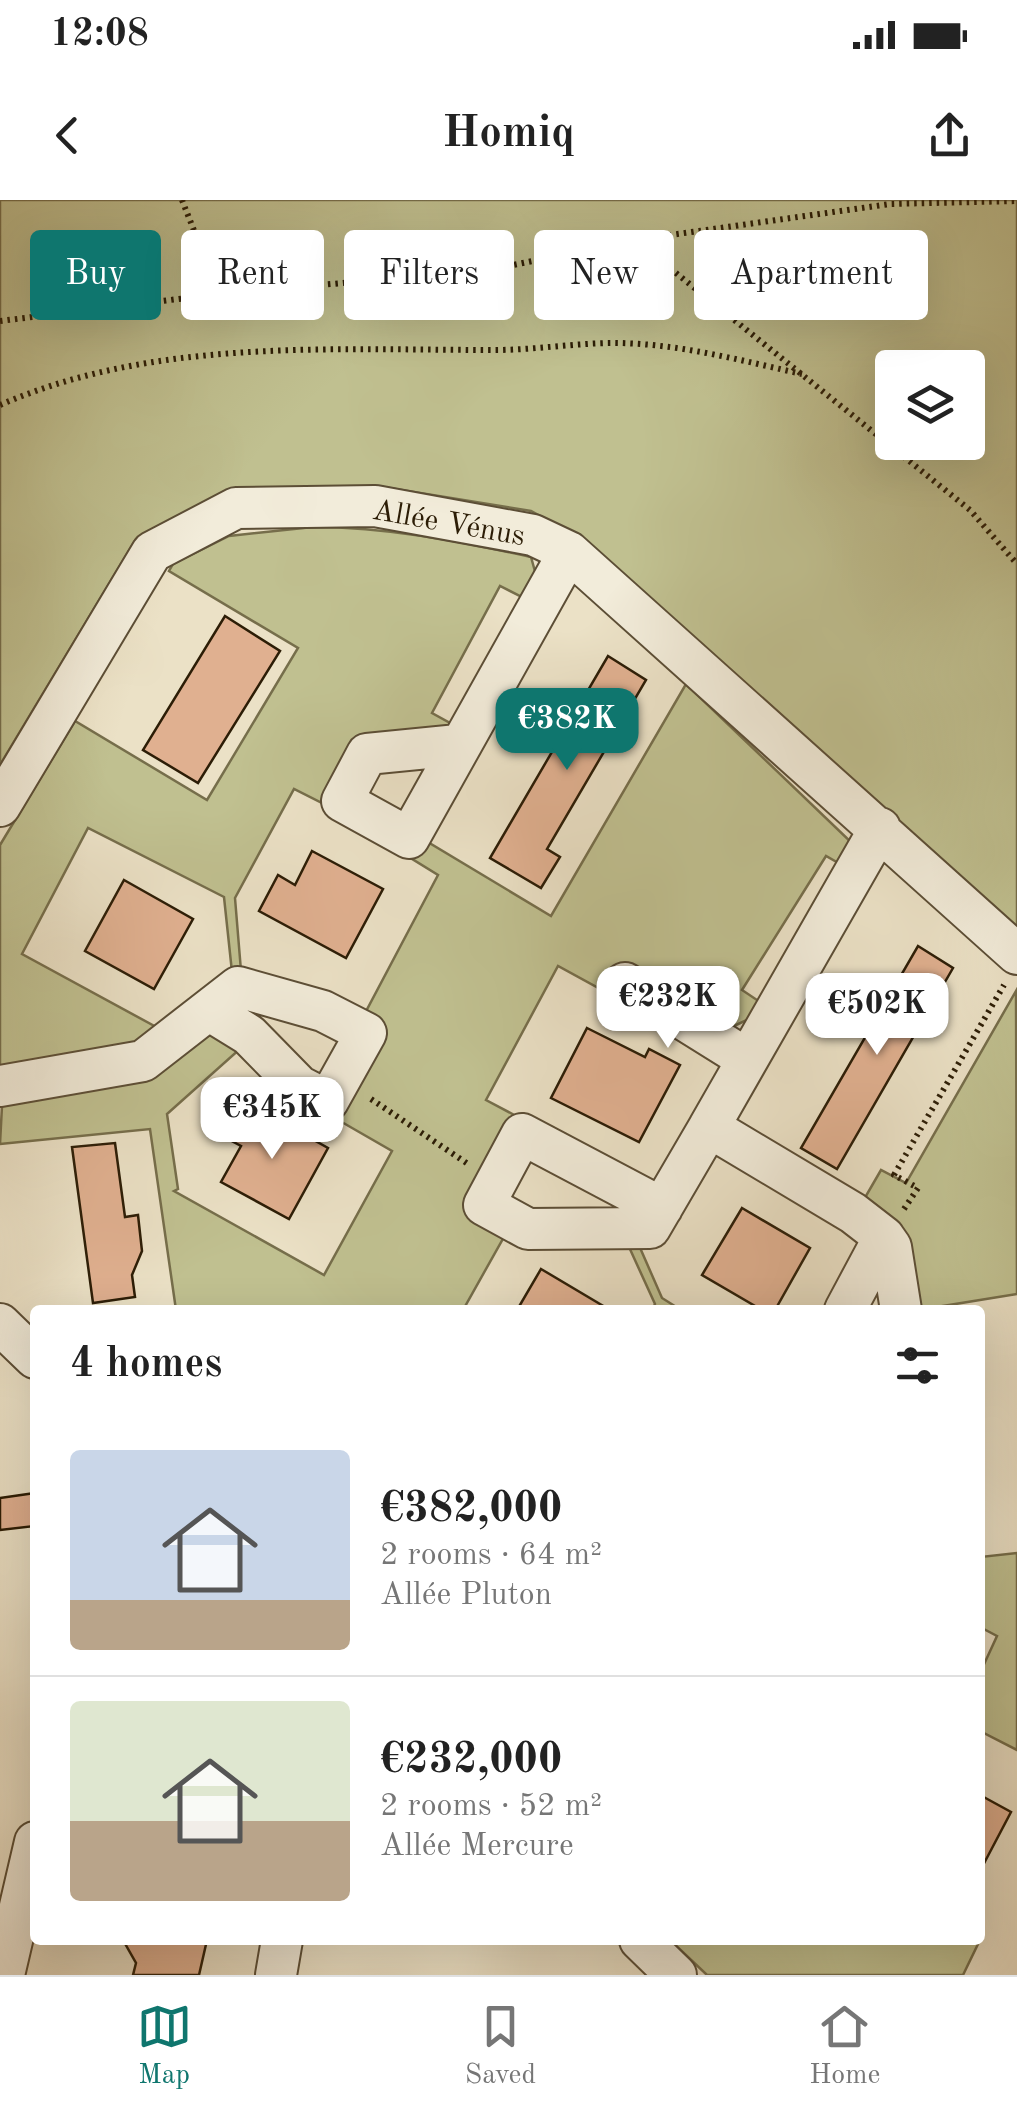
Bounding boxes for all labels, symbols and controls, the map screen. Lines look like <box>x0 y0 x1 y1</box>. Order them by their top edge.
text: 12:08 <box>50 16 149 54</box>
icon: back <box>40 108 95 163</box>
icon: share <box>922 108 977 163</box>
text: Homiq <box>442 112 575 157</box>
chip: Buy <box>30 230 161 320</box>
chip: Rent <box>181 230 324 320</box>
chip: Filters <box>344 230 514 320</box>
chip: New <box>534 230 674 320</box>
chip: Apartment <box>694 230 928 320</box>
map controls <box>875 350 985 460</box>
button: layers <box>875 350 985 460</box>
street label: Allée Vénus <box>370 496 527 552</box>
pin: €382K <box>497 688 637 773</box>
text: €382K <box>518 704 616 736</box>
pin: €232K <box>598 966 738 1051</box>
pin: €502K <box>807 973 947 1058</box>
text: €232K <box>619 982 717 1014</box>
text: €502K <box>828 989 926 1021</box>
pin: €345K <box>202 1077 342 1162</box>
text: €345K <box>223 1093 321 1125</box>
icon: filters <box>890 1338 945 1393</box>
text: 4 homes <box>70 1344 222 1386</box>
text: €382,000 <box>380 1489 562 1531</box>
icon: home <box>150 1490 270 1610</box>
text: 2 rooms · 64 m² <box>380 1540 602 1572</box>
text: Allée Pluton <box>380 1580 552 1612</box>
text: €232,000 <box>380 1740 562 1782</box>
icon: home <box>150 1741 270 1861</box>
text: 2 rooms · 52 m² <box>380 1791 602 1823</box>
text: Allée Mercure <box>380 1831 574 1863</box>
tab: Map <box>137 1999 192 2094</box>
tab: Saved <box>465 1999 536 2094</box>
tab: Home <box>809 1999 880 2094</box>

